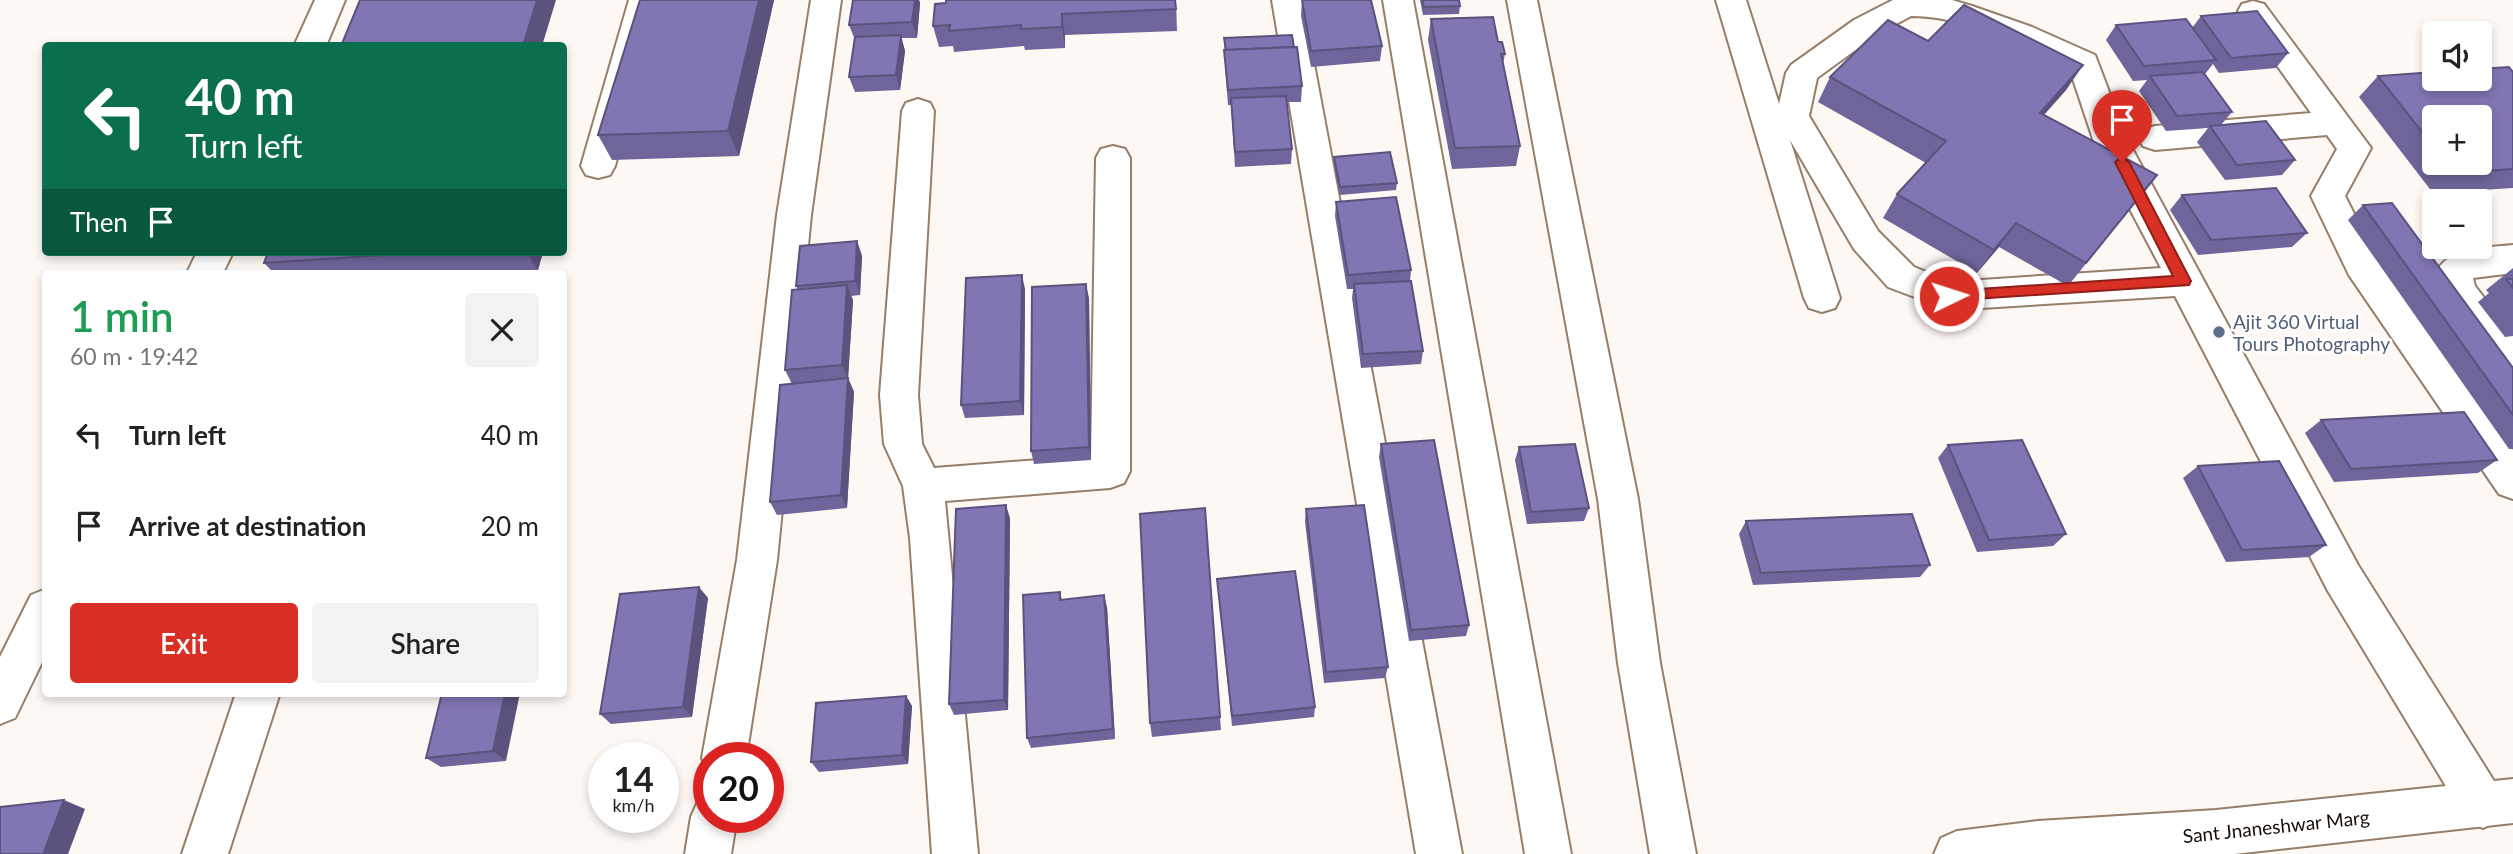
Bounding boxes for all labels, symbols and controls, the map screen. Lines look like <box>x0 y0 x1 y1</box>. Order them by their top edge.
map controls <box>2422 21 2492 259</box>
button: sound <box>2422 21 2492 91</box>
text: 40 m <box>185 67 295 125</box>
icon: left <box>70 70 161 161</box>
pin <box>2092 90 2152 162</box>
icon: arrive <box>2103 101 2141 139</box>
button: + <box>2422 105 2492 175</box>
text: Turn left <box>185 126 302 165</box>
button: − <box>2422 189 2492 259</box>
icon: arrive <box>142 203 180 241</box>
text: Then <box>70 206 128 238</box>
position arrow <box>1912 259 1986 333</box>
text: 1 min <box>70 291 174 341</box>
button: close <box>465 293 539 367</box>
place label: Ajit 360 Virtual Tours Photography <box>2233 310 2390 355</box>
marker: Ajit 360 Virtual Tours Photography <box>2211 324 2227 340</box>
text: 60 m · 19:42 <box>70 342 198 370</box>
icon: left <box>70 416 108 454</box>
text: Turn left <box>129 419 226 451</box>
text: 40 m <box>481 419 539 451</box>
icon: arrive <box>70 507 108 545</box>
text: Arrive at destination <box>129 510 366 542</box>
text: 20 m <box>481 510 539 542</box>
button: Exit <box>70 603 298 683</box>
button: Share <box>312 603 539 683</box>
speed limit sign: 20 <box>693 742 784 833</box>
text: 14 <box>613 757 654 799</box>
text: km/h <box>612 794 655 816</box>
street label: Sant Jnaneshwar Marg <box>2182 805 2371 847</box>

